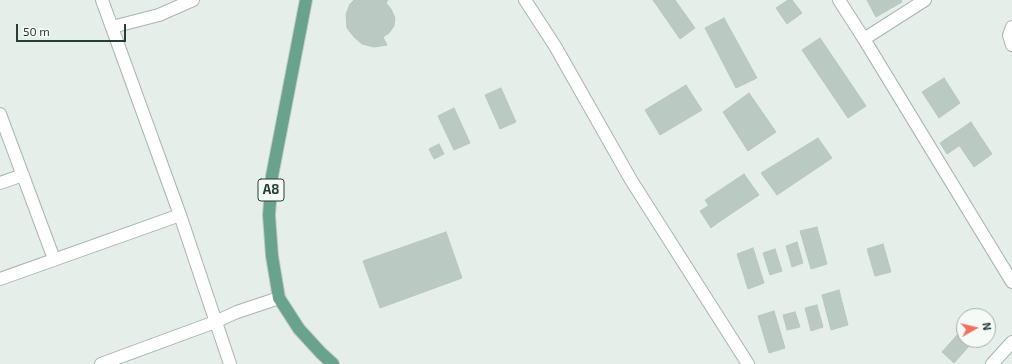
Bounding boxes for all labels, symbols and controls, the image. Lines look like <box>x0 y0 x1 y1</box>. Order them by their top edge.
scale bar <box>18 16 128 42</box>
text: 50 m <box>23 24 50 38</box>
road number: A8 <box>258 179 284 201</box>
north arrow <box>956 308 996 348</box>
text: N <box>980 322 994 331</box>

